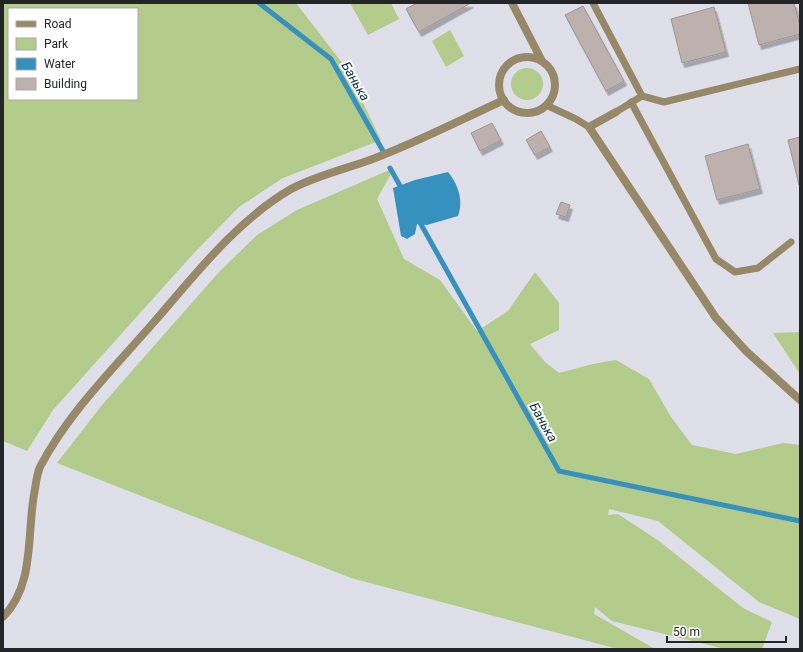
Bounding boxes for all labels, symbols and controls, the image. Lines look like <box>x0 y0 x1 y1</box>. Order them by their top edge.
legend <box>8 8 138 100</box>
text: Road <box>44 17 72 31</box>
text: Park <box>44 37 69 51</box>
text: Water <box>44 57 75 71</box>
water label: Банька <box>338 59 373 104</box>
text: Building <box>44 77 87 91</box>
water label: Банька <box>527 400 561 445</box>
scale bar <box>667 618 786 644</box>
text: 50 m <box>673 625 700 639</box>

